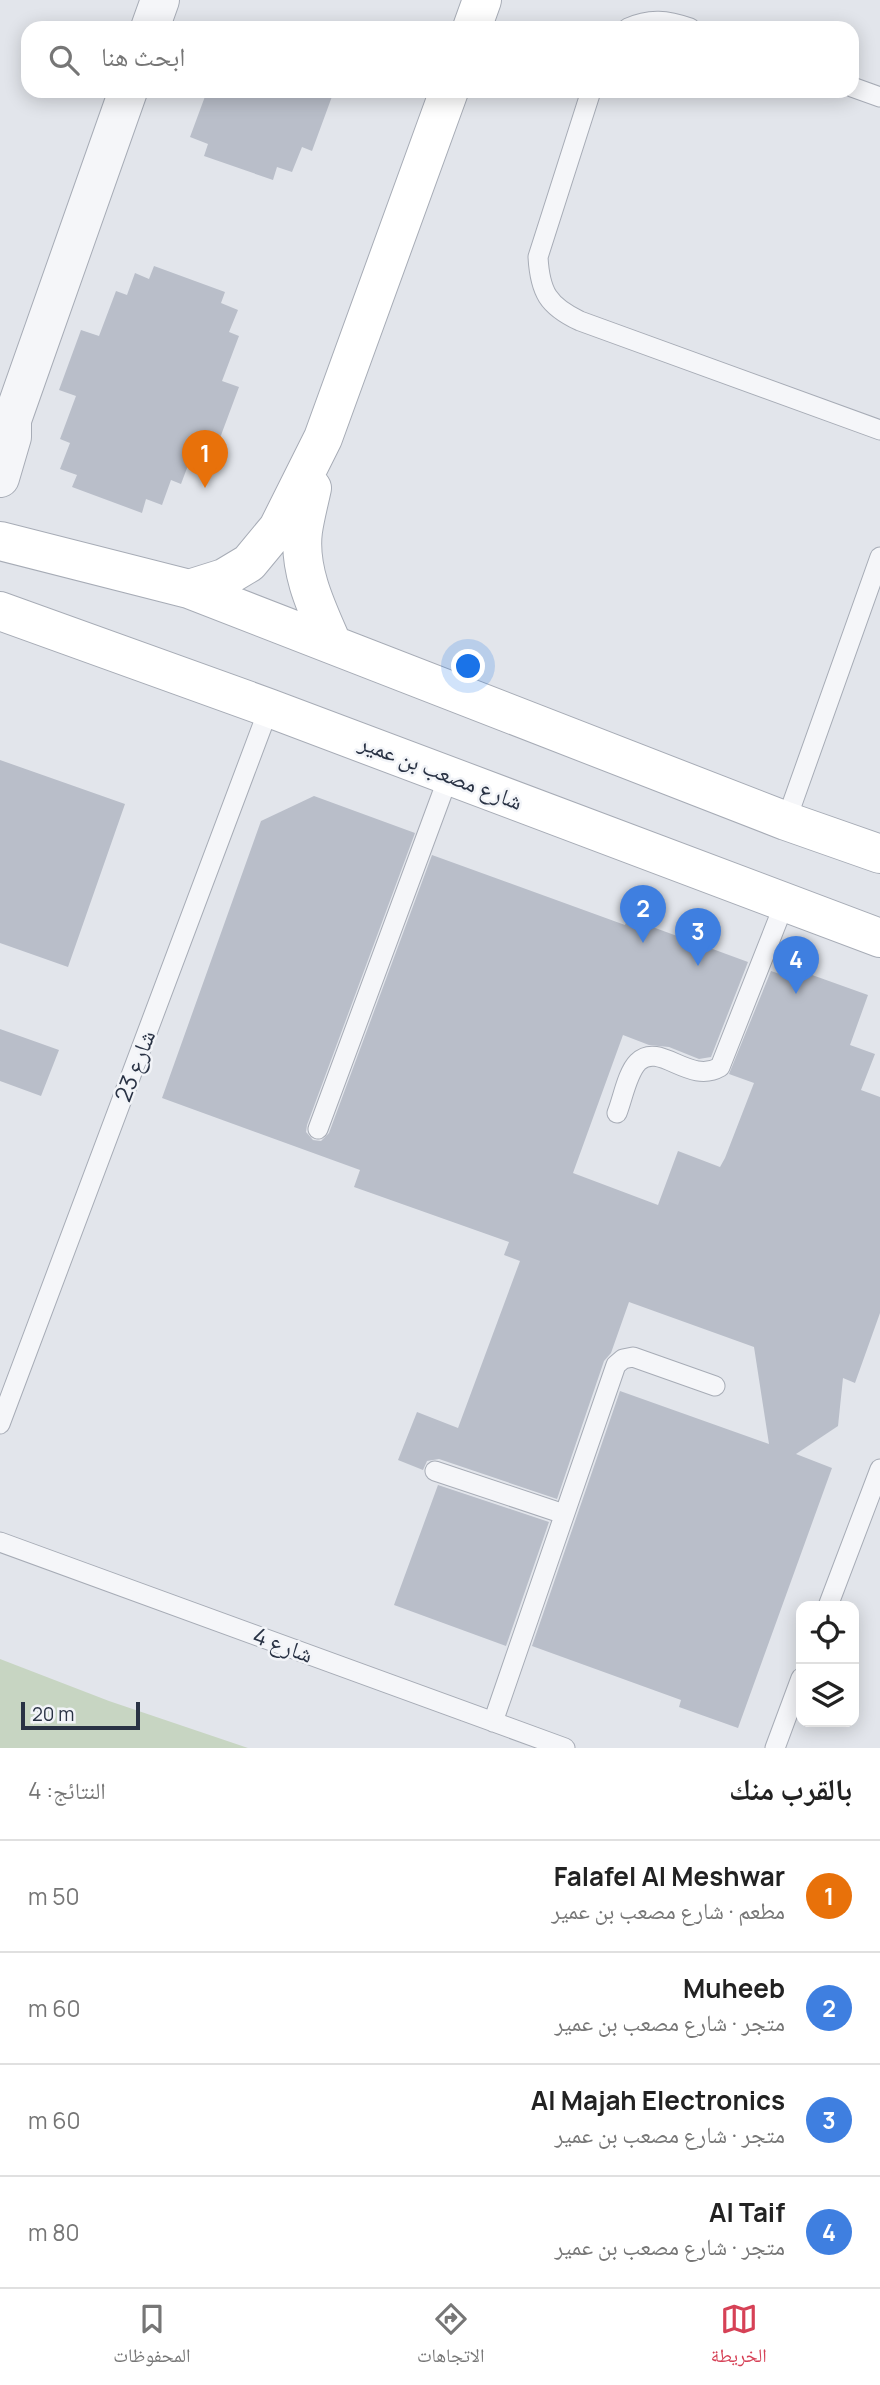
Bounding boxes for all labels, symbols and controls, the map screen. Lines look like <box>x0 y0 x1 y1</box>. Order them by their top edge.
search box <box>21 21 859 98</box>
text: ابحث هنا <box>101 38 185 74</box>
icon: search <box>45 41 83 79</box>
pin: 1 <box>182 430 228 488</box>
your location <box>451 649 485 683</box>
street label: شارع مصعب بن عمير <box>354 725 528 817</box>
pin: 2 <box>620 885 666 943</box>
pin: 3 <box>675 908 721 966</box>
pin: 4 <box>773 936 819 994</box>
street label: شارع 23 <box>106 1025 162 1106</box>
map controls <box>796 1601 859 1727</box>
button: locate <box>796 1601 859 1664</box>
street label: شارع 4 <box>249 1618 318 1670</box>
button: layers <box>796 1664 859 1727</box>
scale bar <box>21 1699 140 1731</box>
text: 20 m <box>32 1701 74 1727</box>
text: بالقرب منك <box>729 1768 852 1809</box>
text: النتائج: 4 <box>28 1774 106 1806</box>
text: Falafel Al Meshwar <box>554 1858 785 1894</box>
text: 50 m <box>28 1880 79 1912</box>
text: 1 <box>824 1880 834 1912</box>
text: مطعم · شارع مصعب بن عمير <box>551 1894 785 1926</box>
text: Muheeb <box>683 1970 785 2006</box>
text: 60 m <box>28 1992 80 2024</box>
text: 2 <box>822 1992 836 2024</box>
text: متجر · شارع مصعب بن عمير <box>555 2006 785 2038</box>
text: Al Majah Electronics <box>531 2082 785 2118</box>
text: 60 m <box>28 2104 80 2136</box>
text: 3 <box>822 2104 836 2136</box>
text: متجر · شارع مصعب بن عمير <box>555 2118 785 2150</box>
text: Al Taif <box>709 2194 785 2230</box>
text: 80 m <box>28 2216 80 2248</box>
text: 4 <box>822 2216 836 2248</box>
text: متجر · شارع مصعب بن عمير <box>555 2230 785 2262</box>
tab: المحفوظات <box>113 2300 191 2374</box>
tab: الاتجاهات <box>417 2300 484 2374</box>
tab: الخريطة <box>711 2300 767 2374</box>

